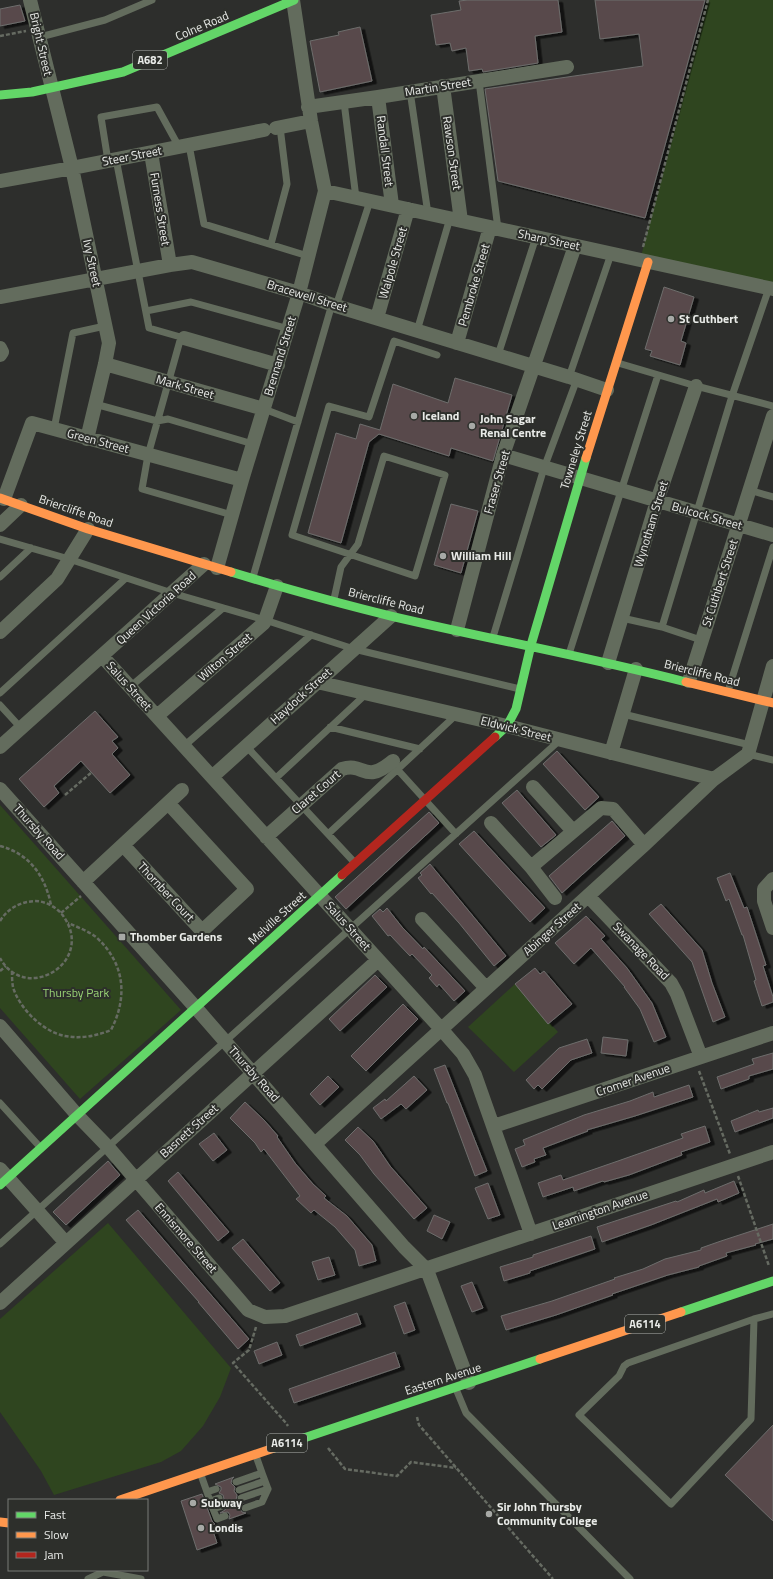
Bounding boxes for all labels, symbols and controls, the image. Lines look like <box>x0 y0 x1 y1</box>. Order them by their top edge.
street label: Colne Road <box>172 6 232 45</box>
street label: Bright Street <box>25 10 58 78</box>
road number: A682 <box>133 51 167 69</box>
street label: Martin Street <box>403 72 473 101</box>
street label: Randall Street <box>372 114 399 188</box>
street label: Rawson Street <box>438 115 467 192</box>
street label: Steer Street <box>100 140 164 171</box>
street label: Furness Street <box>145 171 176 248</box>
street label: Walpole Street <box>373 224 412 301</box>
street label: Sharp Street <box>516 224 583 256</box>
street label: Ivy Street <box>78 237 107 289</box>
street label: Pembroke Street <box>453 241 495 328</box>
street label: Bracewell Street <box>265 274 350 317</box>
place label: St Cuthbert <box>679 309 739 328</box>
street label: Brennand Street <box>258 313 301 398</box>
marker: St Cuthbert <box>666 314 676 324</box>
street label: Mark Street <box>154 369 217 404</box>
place label: Iceland <box>422 406 459 425</box>
street label: Towneley Street <box>555 407 597 491</box>
place label: John Sagar Renal Centre <box>480 409 546 442</box>
marker: Iceland <box>409 411 419 421</box>
marker: John Sagar Renal Centre <box>467 421 477 431</box>
street label: Green Street <box>65 423 132 458</box>
street label: Fraser Street <box>478 447 515 516</box>
street label: Wynotham Street <box>628 478 673 569</box>
street label: Briercliffe Road <box>36 489 116 532</box>
street label: Bulcock Street <box>670 496 745 535</box>
street label: St Cuthbert Street <box>696 536 743 629</box>
place label: William Hill <box>451 546 511 565</box>
marker: William Hill <box>438 551 448 561</box>
street label: Queen Victoria Road <box>111 566 200 649</box>
street label: Briercliffe Road <box>346 582 426 619</box>
street label: Wilton Street <box>193 627 257 686</box>
street label: Briercliffe Road <box>662 654 742 691</box>
street label: Salus Street <box>102 657 157 715</box>
street label: Haydock Street <box>266 662 336 728</box>
street label: Eldwick Street <box>479 711 554 747</box>
street label: Claret Court <box>287 764 345 818</box>
street label: Thursby Road <box>9 799 70 864</box>
street label: Thornber Court <box>133 857 200 927</box>
street label: Melville Street <box>243 886 311 949</box>
street label: Salus Street <box>321 897 376 955</box>
street label: Abinger Street <box>518 897 586 960</box>
street label: Swanage Road <box>609 917 674 984</box>
place label: Thomber Gardens <box>130 927 222 946</box>
marker: Thomber Gardens <box>117 932 127 942</box>
park label: Thursby Park <box>43 983 109 1002</box>
street label: Thursby Road <box>224 1041 285 1106</box>
street label: Cromer Avenue <box>593 1058 672 1101</box>
street label: Basnett Street <box>155 1098 223 1162</box>
street label: Leamington Avenue <box>549 1184 650 1235</box>
street label: Ennismore Street <box>150 1198 223 1278</box>
road number: A6114 <box>625 1315 665 1333</box>
street label: Eastern Avenue <box>402 1357 483 1400</box>
road number: A6114 <box>267 1434 307 1452</box>
place label: Subway <box>201 1493 242 1512</box>
place label: Sir John Thursby Community College <box>497 1497 597 1530</box>
marker: Subway <box>188 1498 198 1508</box>
legend <box>8 1499 148 1571</box>
text: Fast <box>44 1505 67 1524</box>
marker: Sir John Thursby Community College <box>484 1509 494 1519</box>
place label: Londis <box>209 1518 243 1537</box>
marker: Londis <box>196 1523 206 1533</box>
text: Slow <box>44 1525 69 1544</box>
text: Jam <box>44 1545 64 1564</box>

